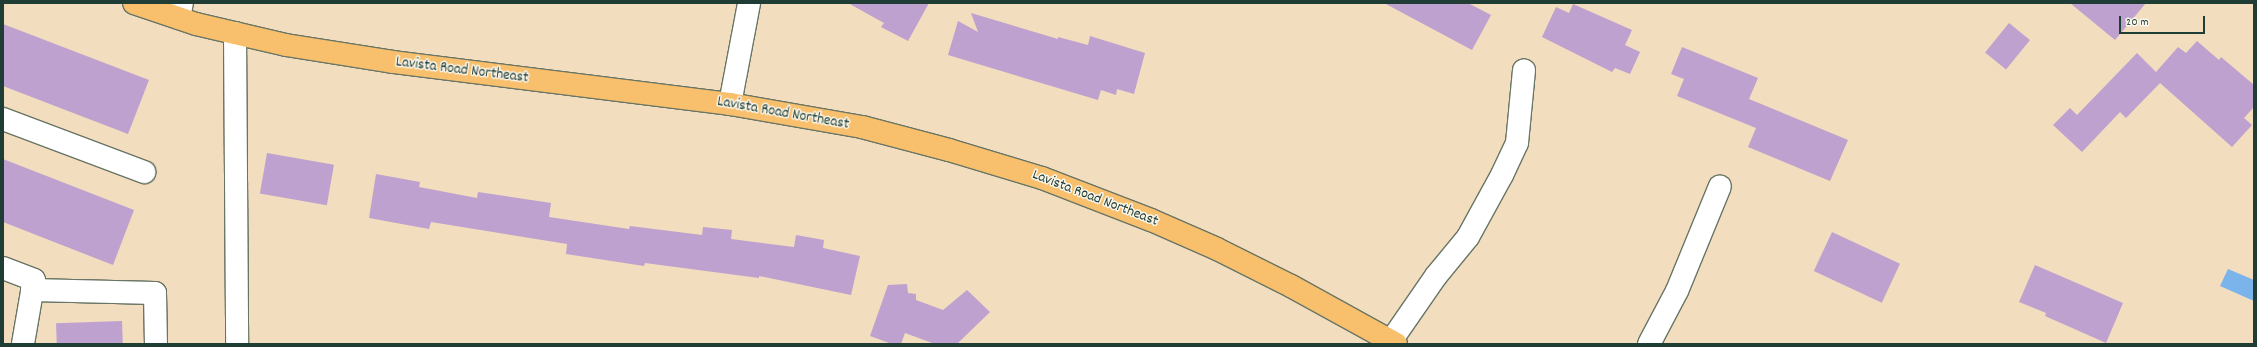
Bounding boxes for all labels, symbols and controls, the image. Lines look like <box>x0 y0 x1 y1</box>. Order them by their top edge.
scale bar <box>2121 8 2207 34</box>
text: 20 m <box>2126 14 2149 31</box>
street label: Lavista Road Northeast <box>395 54 529 88</box>
street label: Lavista Road Northeast <box>716 94 850 134</box>
street label: Lavista Road Northeast <box>1029 167 1161 231</box>

